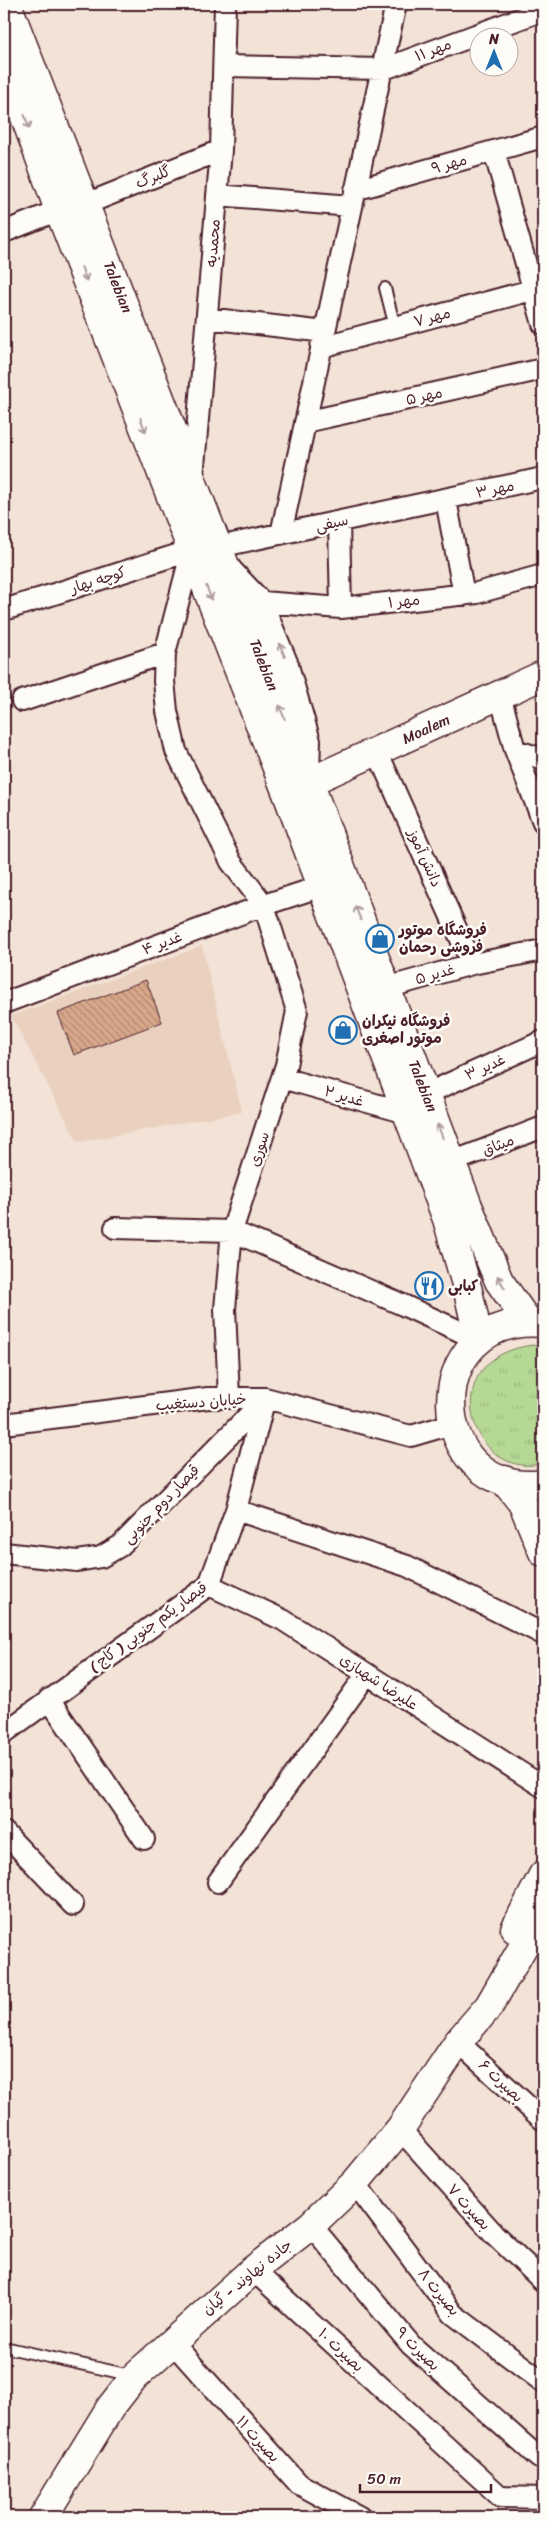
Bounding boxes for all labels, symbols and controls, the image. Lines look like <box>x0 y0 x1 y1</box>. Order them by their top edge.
text: N <box>488 27 499 52</box>
north arrow <box>470 28 520 78</box>
street label: مهر ۱۱ <box>411 31 455 69</box>
one-way arrow <box>23 114 32 129</box>
street label: مهر ۹ <box>428 147 470 181</box>
street label: گلبرگ <box>131 158 175 196</box>
street label: محمدیه <box>198 218 228 268</box>
street label: Talebian <box>96 257 140 317</box>
one-way arrow <box>80 266 89 281</box>
street label: مهر ۷ <box>411 300 453 334</box>
street label: مهر ۵ <box>403 379 445 413</box>
one-way arrow <box>139 417 148 432</box>
street label: مهر ۳ <box>473 472 517 506</box>
street label: سیفی <box>313 507 351 539</box>
street label: کوچه بهار <box>66 559 129 602</box>
one-way arrow <box>204 585 214 600</box>
street label: مهر ۱ <box>387 586 421 616</box>
street label: Talebian <box>242 635 286 695</box>
one-way arrow <box>277 643 286 658</box>
one-way arrow <box>277 705 286 721</box>
street label: Moalem <box>398 707 454 751</box>
street label: دانش آموز <box>400 824 449 891</box>
one-way arrow <box>353 906 362 922</box>
place label: فروشگاه موتور فروشی رحمان <box>397 917 487 960</box>
street label: غدیر ۴ <box>138 923 186 963</box>
shop icon: فروشگاه موتور فروشی رحمان <box>365 924 395 954</box>
street label: غدیر ۵ <box>412 956 458 992</box>
place label: فروشگاه نیکران موتور اصغری <box>362 1008 450 1051</box>
shop icon: فروشگاه نیکران موتور اصغری <box>328 1015 358 1045</box>
street label: غدیر ۳ <box>460 1046 510 1088</box>
street label: Talebian <box>401 1056 445 1116</box>
street label: غدیر ۲ <box>321 1078 367 1114</box>
one-way arrow <box>435 1124 444 1139</box>
street label: میثاق <box>478 1127 518 1163</box>
street label: سوری <box>241 1128 277 1170</box>
restaurant icon: کبابی <box>414 1271 444 1301</box>
place label: کبابی <box>448 1273 479 1299</box>
one-way arrow <box>495 1275 505 1289</box>
street label: خیابان دستغیب <box>155 1386 247 1418</box>
street label: قیصار دوم جنوبی <box>116 1458 206 1550</box>
street label: قیصار یکم جنوبی ( کاج ) <box>83 1575 213 1679</box>
street label: علیرضا شهبازی <box>334 1647 424 1717</box>
street label: بصیرت ۶ <box>472 2053 530 2109</box>
street label: بصیرت ۷ <box>441 2177 497 2237</box>
street label: جاده نهاوند - گیان <box>196 2232 298 2322</box>
street label: بصیرت ۸ <box>411 2262 467 2322</box>
street label: بصیرت ۹ <box>389 2320 447 2378</box>
street label: بصیرت ۱۰ <box>312 2321 370 2379</box>
street label: بصیرت ۱۱ <box>229 2409 287 2469</box>
scale bar <box>360 2461 491 2493</box>
text: 50 m <box>367 2466 402 2492</box>

